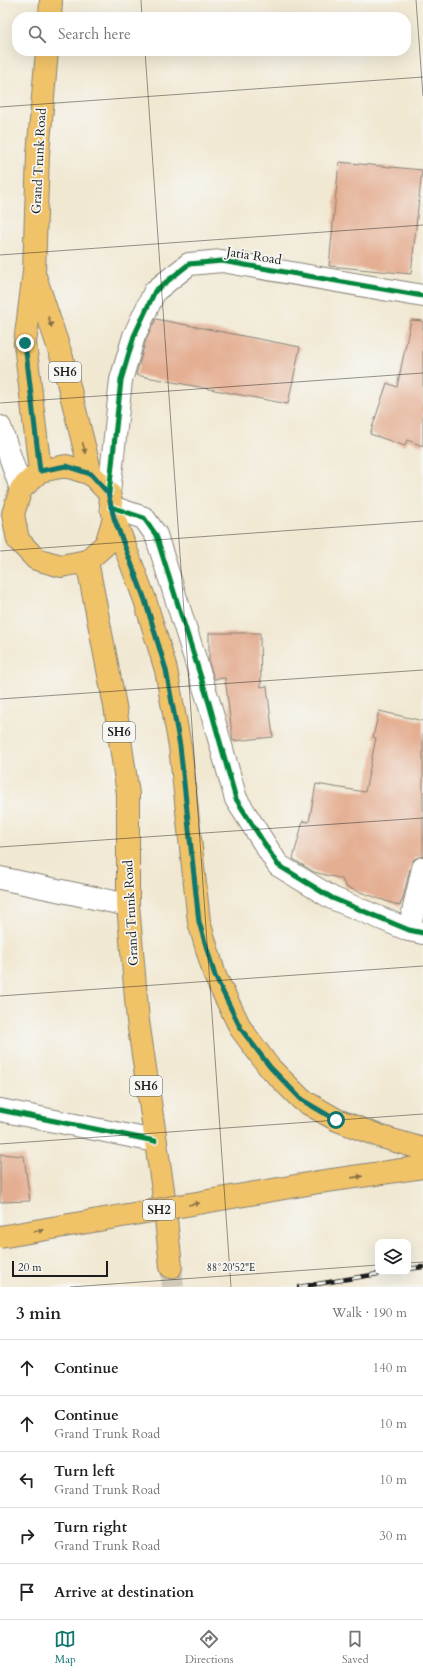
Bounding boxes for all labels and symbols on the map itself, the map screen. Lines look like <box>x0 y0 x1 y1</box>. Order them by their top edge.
street label: Grand Trunk Road <box>27 107 51 215</box>
street label: Jatia Road <box>223 242 283 269</box>
one-way arrow <box>47 317 53 329</box>
route end <box>16 334 34 352</box>
road number: SH6 <box>49 362 81 382</box>
one-way arrow <box>82 441 88 454</box>
road number: SH6 <box>103 722 135 742</box>
street label: Grand Trunk Road <box>119 859 143 967</box>
road number: SH6 <box>130 1076 162 1096</box>
route start <box>327 1111 345 1129</box>
one-way arrow <box>351 1174 363 1180</box>
road number: SH2 <box>143 1200 175 1220</box>
one-way arrow <box>188 1200 200 1206</box>
one-way arrow <box>32 1227 45 1233</box>
scale bar <box>12 1259 108 1278</box>
text: 88°20'52"E <box>207 1261 255 1275</box>

